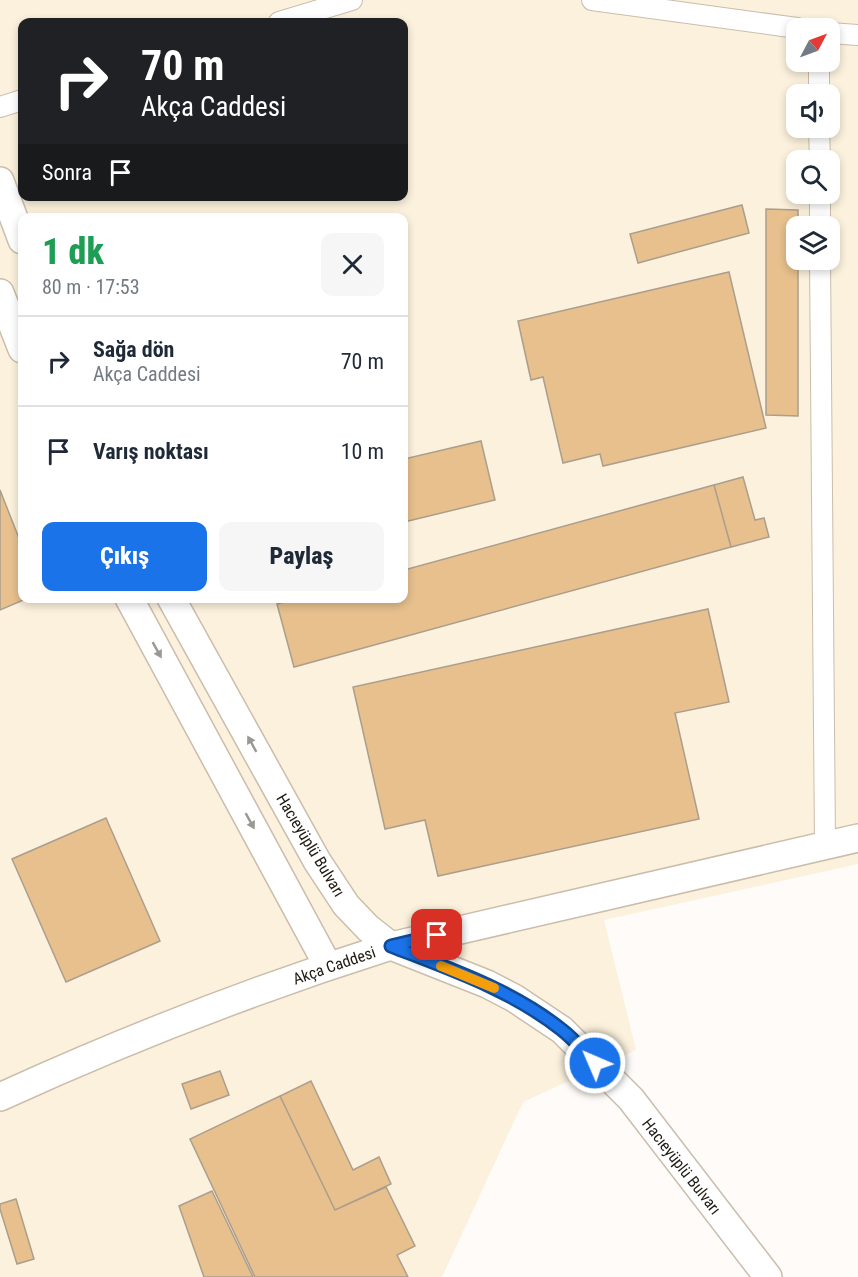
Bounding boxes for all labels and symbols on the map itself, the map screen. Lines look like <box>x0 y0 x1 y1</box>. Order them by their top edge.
north arrow <box>786 18 840 72</box>
one-way arrow <box>152 642 162 659</box>
one-way arrow <box>247 735 257 752</box>
street label: Hacıeyüplü Bulvarı <box>272 790 349 900</box>
one-way arrow <box>245 813 255 830</box>
pin <box>411 909 462 960</box>
street label: Akça Caddesi <box>290 942 378 988</box>
position arrow <box>563 1031 627 1095</box>
street label: Hacıeyüplü Bulvarı <box>638 1114 725 1218</box>

